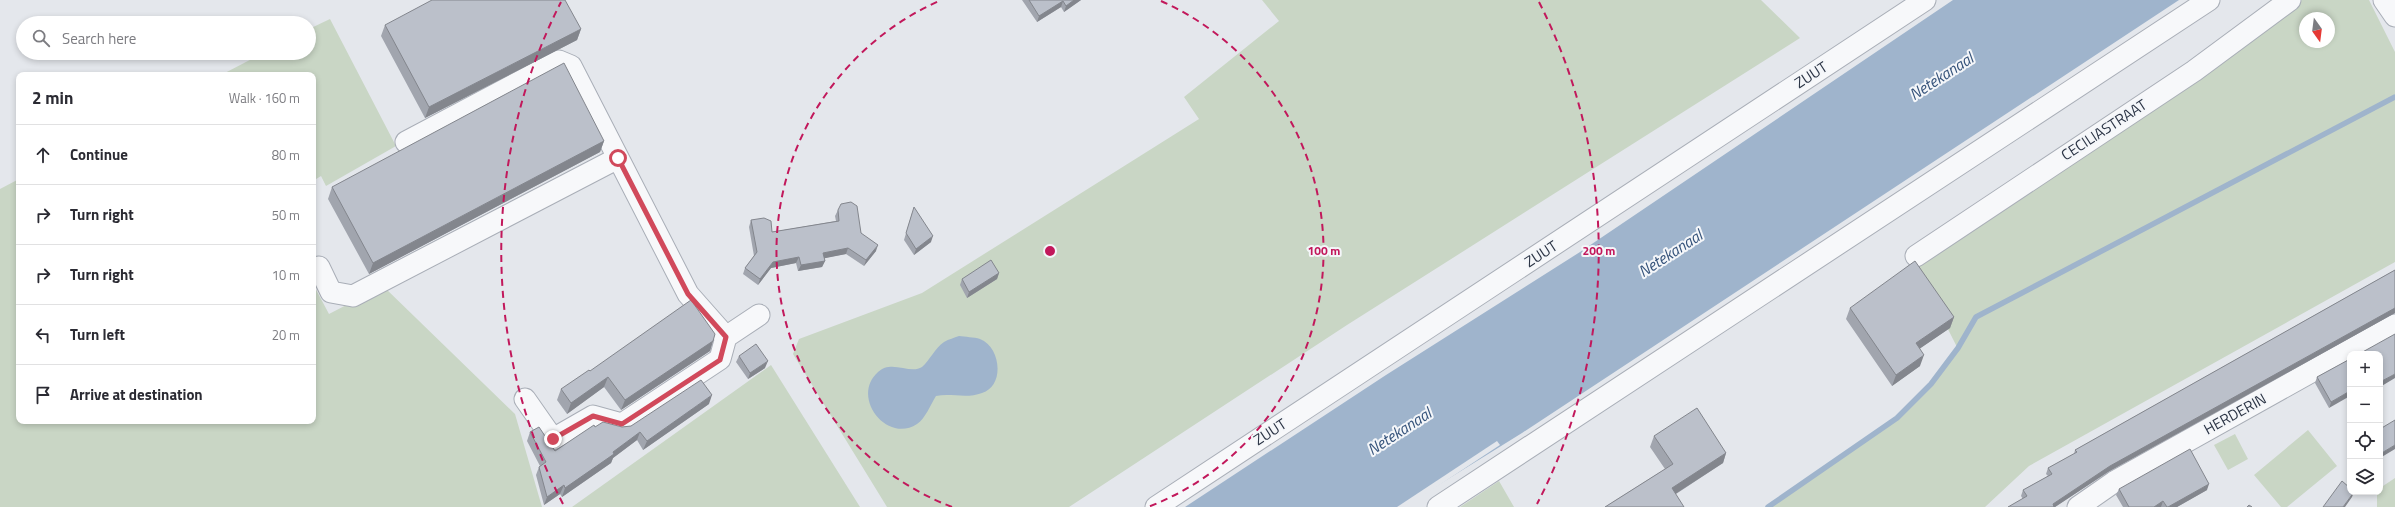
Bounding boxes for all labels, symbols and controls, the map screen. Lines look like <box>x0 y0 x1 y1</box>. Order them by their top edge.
north arrow <box>2299 12 2335 48</box>
search box <box>16 16 316 60</box>
icon: search <box>30 27 52 49</box>
text: Search here <box>62 27 136 50</box>
water label: Netekanaal <box>1904 45 1979 106</box>
street label: ZUUT <box>1790 55 1832 94</box>
text: 2 min <box>32 85 73 111</box>
text: Walk · 160 m <box>229 88 300 108</box>
street label: CECILIASTRAAT <box>2056 93 2151 166</box>
text: Continue <box>70 143 128 166</box>
icon: ahead <box>32 144 54 166</box>
text: 80 m <box>272 145 300 165</box>
route start <box>609 149 627 167</box>
text: Turn right <box>70 203 134 226</box>
icon: right <box>32 204 54 226</box>
text: 50 m <box>272 205 300 225</box>
water label: Netekanaal <box>1633 222 1708 283</box>
street label: ZUUT <box>1520 234 1562 273</box>
text: 100 m <box>1308 241 1340 260</box>
text: 200 m <box>1583 241 1615 260</box>
centre of rings <box>1043 244 1057 258</box>
text: Turn right <box>70 263 134 286</box>
icon: right <box>32 264 54 286</box>
text: 10 m <box>272 265 300 285</box>
text: Turn left <box>70 323 125 346</box>
icon: left <box>32 324 54 346</box>
text: 20 m <box>272 325 300 345</box>
map controls <box>2347 351 2383 495</box>
button: + <box>2347 351 2383 387</box>
text: Arrive at destination <box>70 383 203 406</box>
icon: arrive <box>32 384 54 406</box>
street label: HERDERIN <box>2199 387 2270 440</box>
button: − <box>2347 387 2383 423</box>
water label: Netekanaal <box>1362 400 1437 461</box>
street label: ZUUT <box>1249 412 1291 451</box>
button: locate <box>2347 423 2383 459</box>
route end <box>544 430 562 448</box>
button: layers <box>2347 459 2383 495</box>

